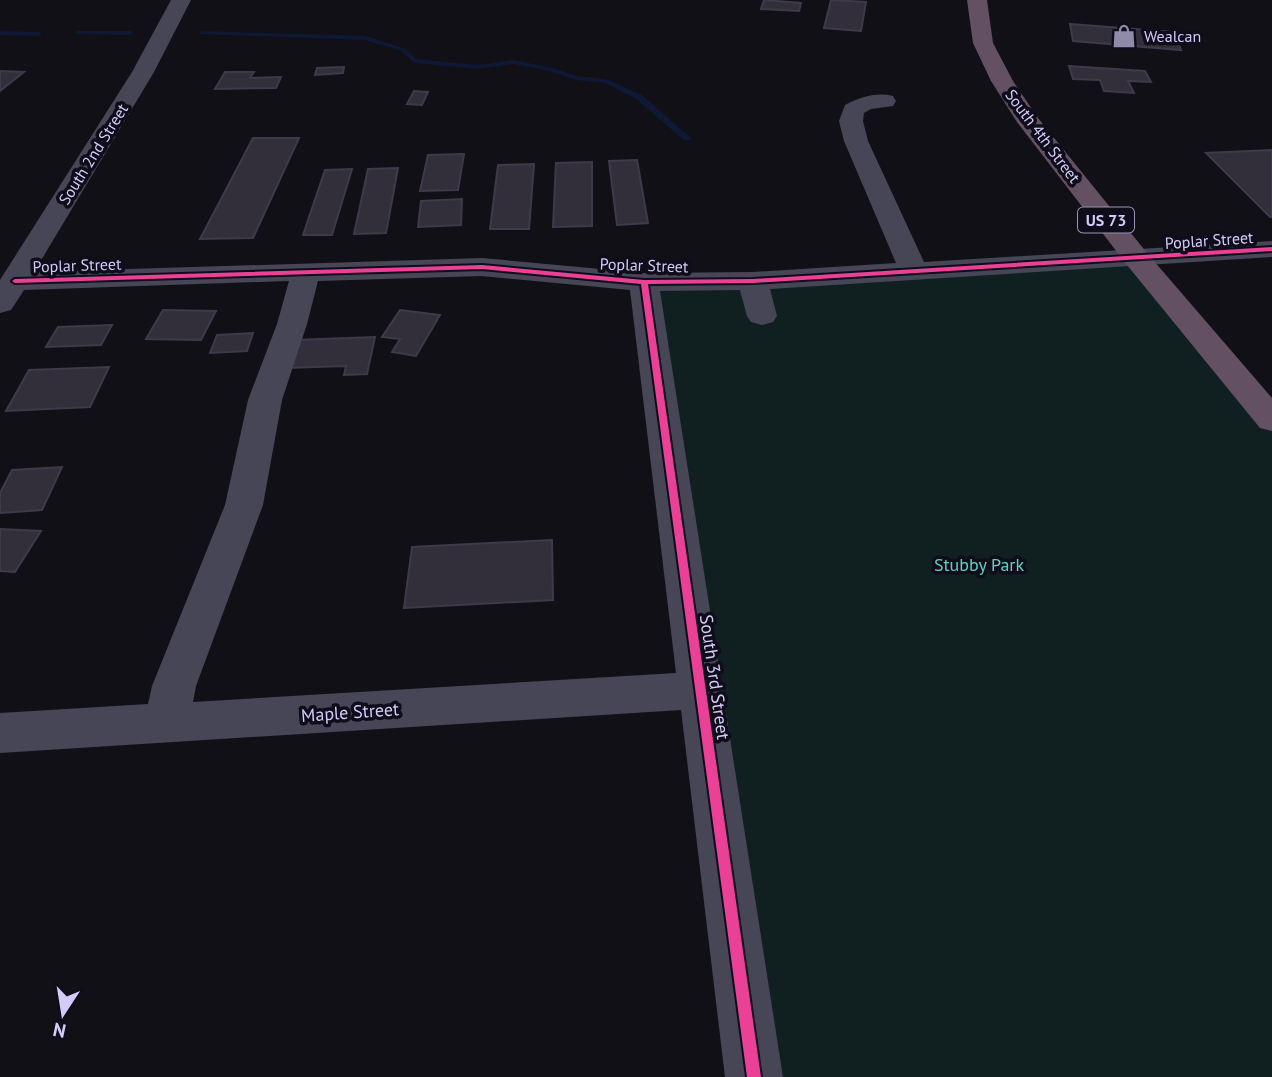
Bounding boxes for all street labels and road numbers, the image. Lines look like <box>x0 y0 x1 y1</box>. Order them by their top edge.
street label: South 4th Street <box>1001 85 1085 187</box>
street label: South 2nd Street <box>54 99 132 208</box>
road number: US 73 <box>1078 208 1134 232</box>
street label: Poplar Street <box>1164 227 1255 253</box>
street label: Poplar Street <box>32 253 122 277</box>
street label: Poplar Street <box>599 253 689 277</box>
street label: South 3rd Street <box>695 613 735 741</box>
street label: Maple Street <box>300 697 400 727</box>

